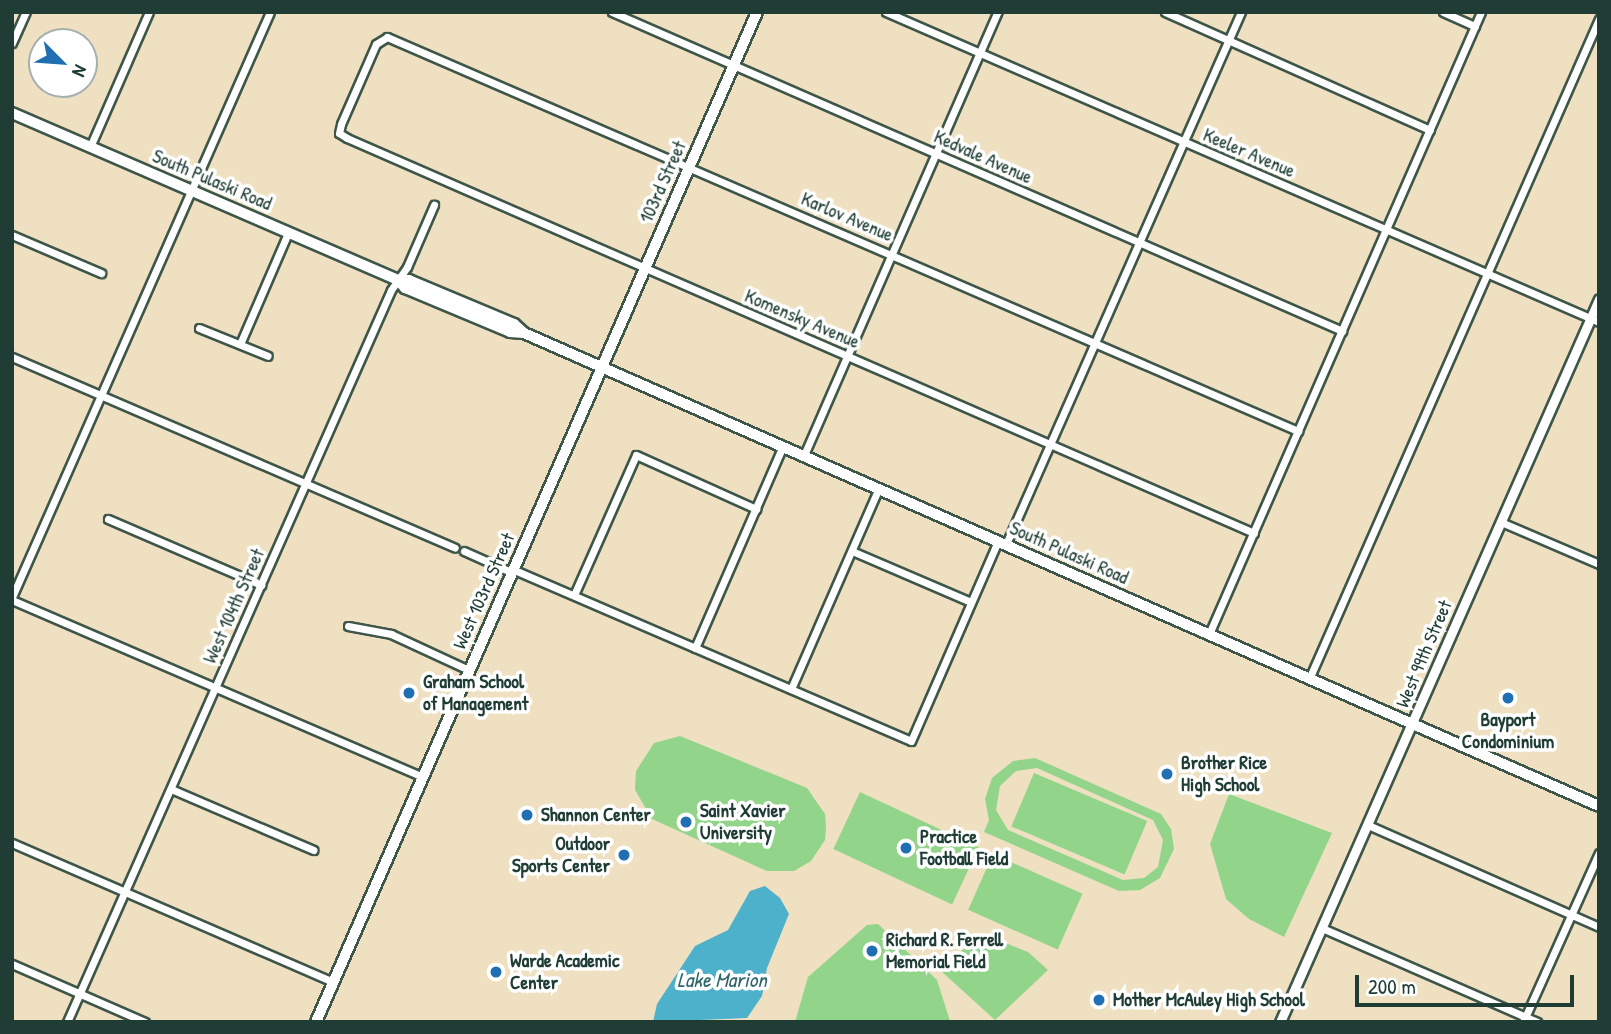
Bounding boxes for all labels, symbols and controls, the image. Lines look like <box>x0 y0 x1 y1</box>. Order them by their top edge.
north arrow <box>28 28 98 98</box>
text: N <box>66 61 94 81</box>
street label: Keeler Avenue <box>1200 123 1298 183</box>
street label: Kedvale Avenue <box>930 125 1036 189</box>
street label: 103rd Street <box>635 138 691 226</box>
street label: South Pulaski Road <box>149 145 275 215</box>
street label: Karlov Avenue <box>798 187 896 247</box>
street label: Komensky Avenue <box>741 285 863 353</box>
street label: South Pulaski Road <box>1006 517 1132 589</box>
street label: West 103rd Street <box>448 529 520 653</box>
street label: West 104th Street <box>199 545 269 667</box>
street label: West 99th Street <box>1391 597 1457 711</box>
place label: Graham School of Management <box>423 671 528 715</box>
marker: Graham School of Management <box>401 685 417 701</box>
marker: Bayport Condominium <box>1500 690 1516 706</box>
place label: Bayport Condominium <box>1462 709 1554 753</box>
place label: Brother Rice High School <box>1181 752 1267 796</box>
marker: Brother Rice High School <box>1159 766 1175 782</box>
place label: Saint Xavier University <box>700 800 786 844</box>
place label: Shannon Center <box>541 804 651 826</box>
marker: Shannon Center <box>519 807 535 823</box>
marker: Saint Xavier University <box>678 814 694 830</box>
place label: Practice Football Field <box>920 826 1008 870</box>
place label: Outdoor Sports Center <box>512 833 610 877</box>
marker: Practice Football Field <box>898 840 914 856</box>
marker: Outdoor Sports Center <box>616 847 632 863</box>
place label: Richard R. Ferrell Memorial Field <box>886 929 1003 973</box>
marker: Richard R. Ferrell Memorial Field <box>864 943 880 959</box>
place label: Warde Academic Center <box>510 950 619 994</box>
scale bar <box>1359 960 1578 1004</box>
marker: Warde Academic Center <box>488 964 504 980</box>
water label: Lake Marion <box>677 967 767 993</box>
text: 200 m <box>1368 972 1416 1001</box>
place label: Mother McAuley High School <box>1113 989 1305 1011</box>
marker: Mother McAuley High School <box>1091 992 1107 1008</box>

